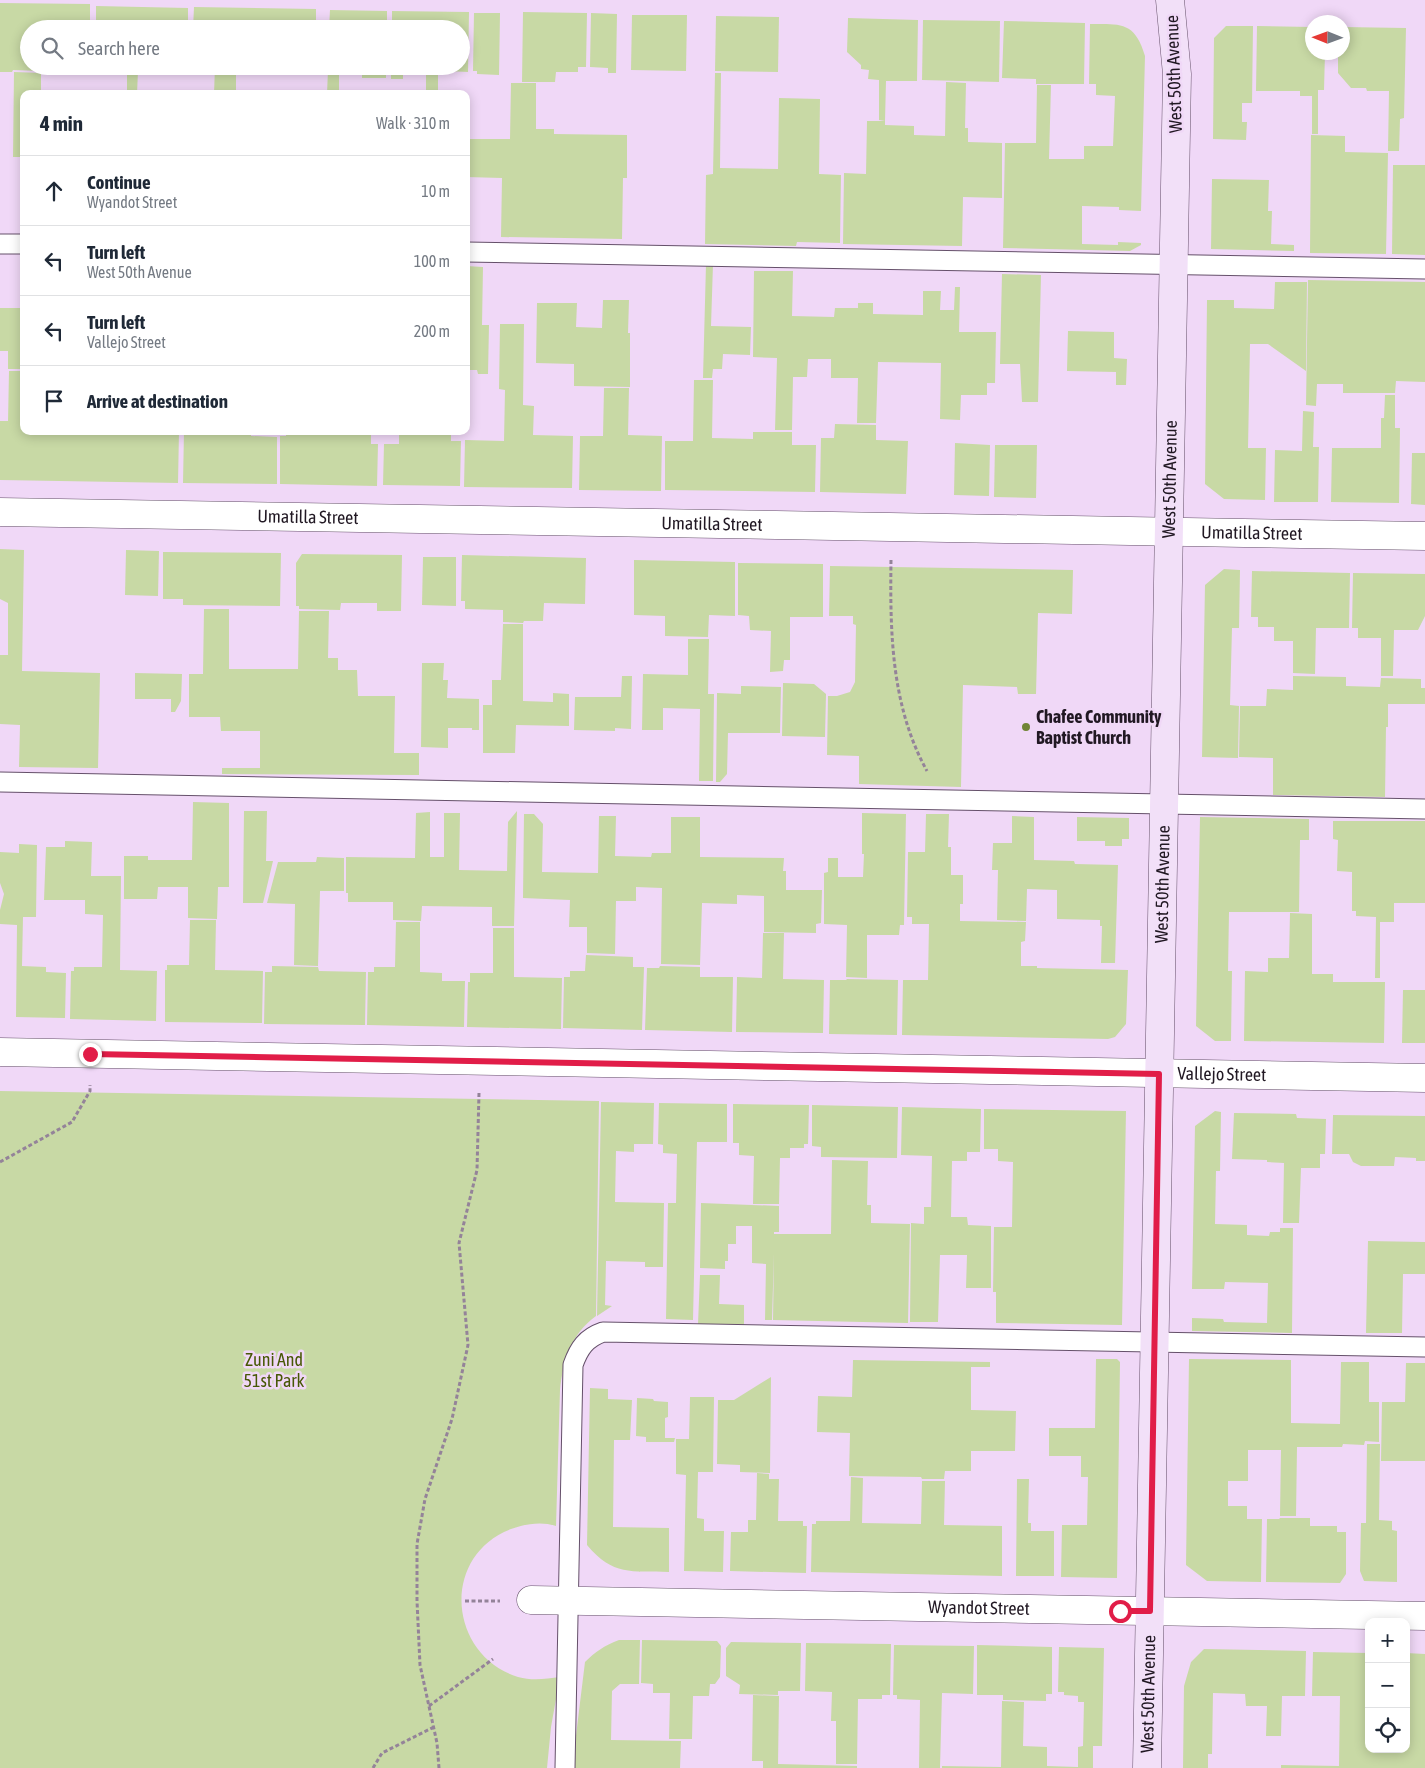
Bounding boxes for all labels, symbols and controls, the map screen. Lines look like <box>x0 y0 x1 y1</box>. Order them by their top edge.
street label: West 50th Avenue <box>1161 15 1186 133</box>
north arrow <box>1305 15 1350 60</box>
search box <box>20 20 470 75</box>
icon: search <box>38 34 66 62</box>
text: Search here <box>78 37 160 59</box>
text: 4 min <box>40 111 83 135</box>
text: Walk · 310 m <box>376 114 450 132</box>
text: Continue <box>87 171 151 193</box>
icon: ahead <box>40 177 68 205</box>
text: 10 m <box>421 182 450 200</box>
text: Wyandot Street <box>87 193 177 211</box>
text: Turn left <box>87 241 145 263</box>
icon: left <box>40 247 68 275</box>
text: 100 m <box>414 252 450 270</box>
text: West 50th Avenue <box>87 263 192 281</box>
text: Turn left <box>87 311 145 333</box>
icon: left <box>40 317 68 345</box>
text: 200 m <box>414 322 450 340</box>
text: Vallejo Street <box>87 333 166 351</box>
icon: arrive <box>40 387 68 415</box>
text: Arrive at destination <box>87 390 228 412</box>
street label: West 50th Avenue <box>1158 420 1181 538</box>
street label: Umatilla Street <box>257 505 359 528</box>
street label: Umatilla Street <box>661 512 763 535</box>
street label: Umatilla Street <box>1201 521 1303 544</box>
place label: Chafee Community Baptist Church <box>1036 706 1162 748</box>
marker: Chafee Community Baptist Church <box>1020 721 1032 733</box>
street label: West 50th Avenue <box>1151 825 1174 943</box>
route end <box>79 1043 102 1066</box>
street label: Vallejo Street <box>1177 1062 1266 1085</box>
park label: Zuni And 51st Park <box>244 1349 305 1391</box>
street label: Wyandot Street <box>928 1596 1030 1619</box>
route start <box>1109 1600 1132 1623</box>
map controls <box>1365 1618 1410 1753</box>
button: + <box>1365 1618 1410 1663</box>
street label: West 50th Avenue <box>1136 1635 1159 1753</box>
button: − <box>1365 1663 1410 1708</box>
button: locate <box>1365 1708 1410 1753</box>

